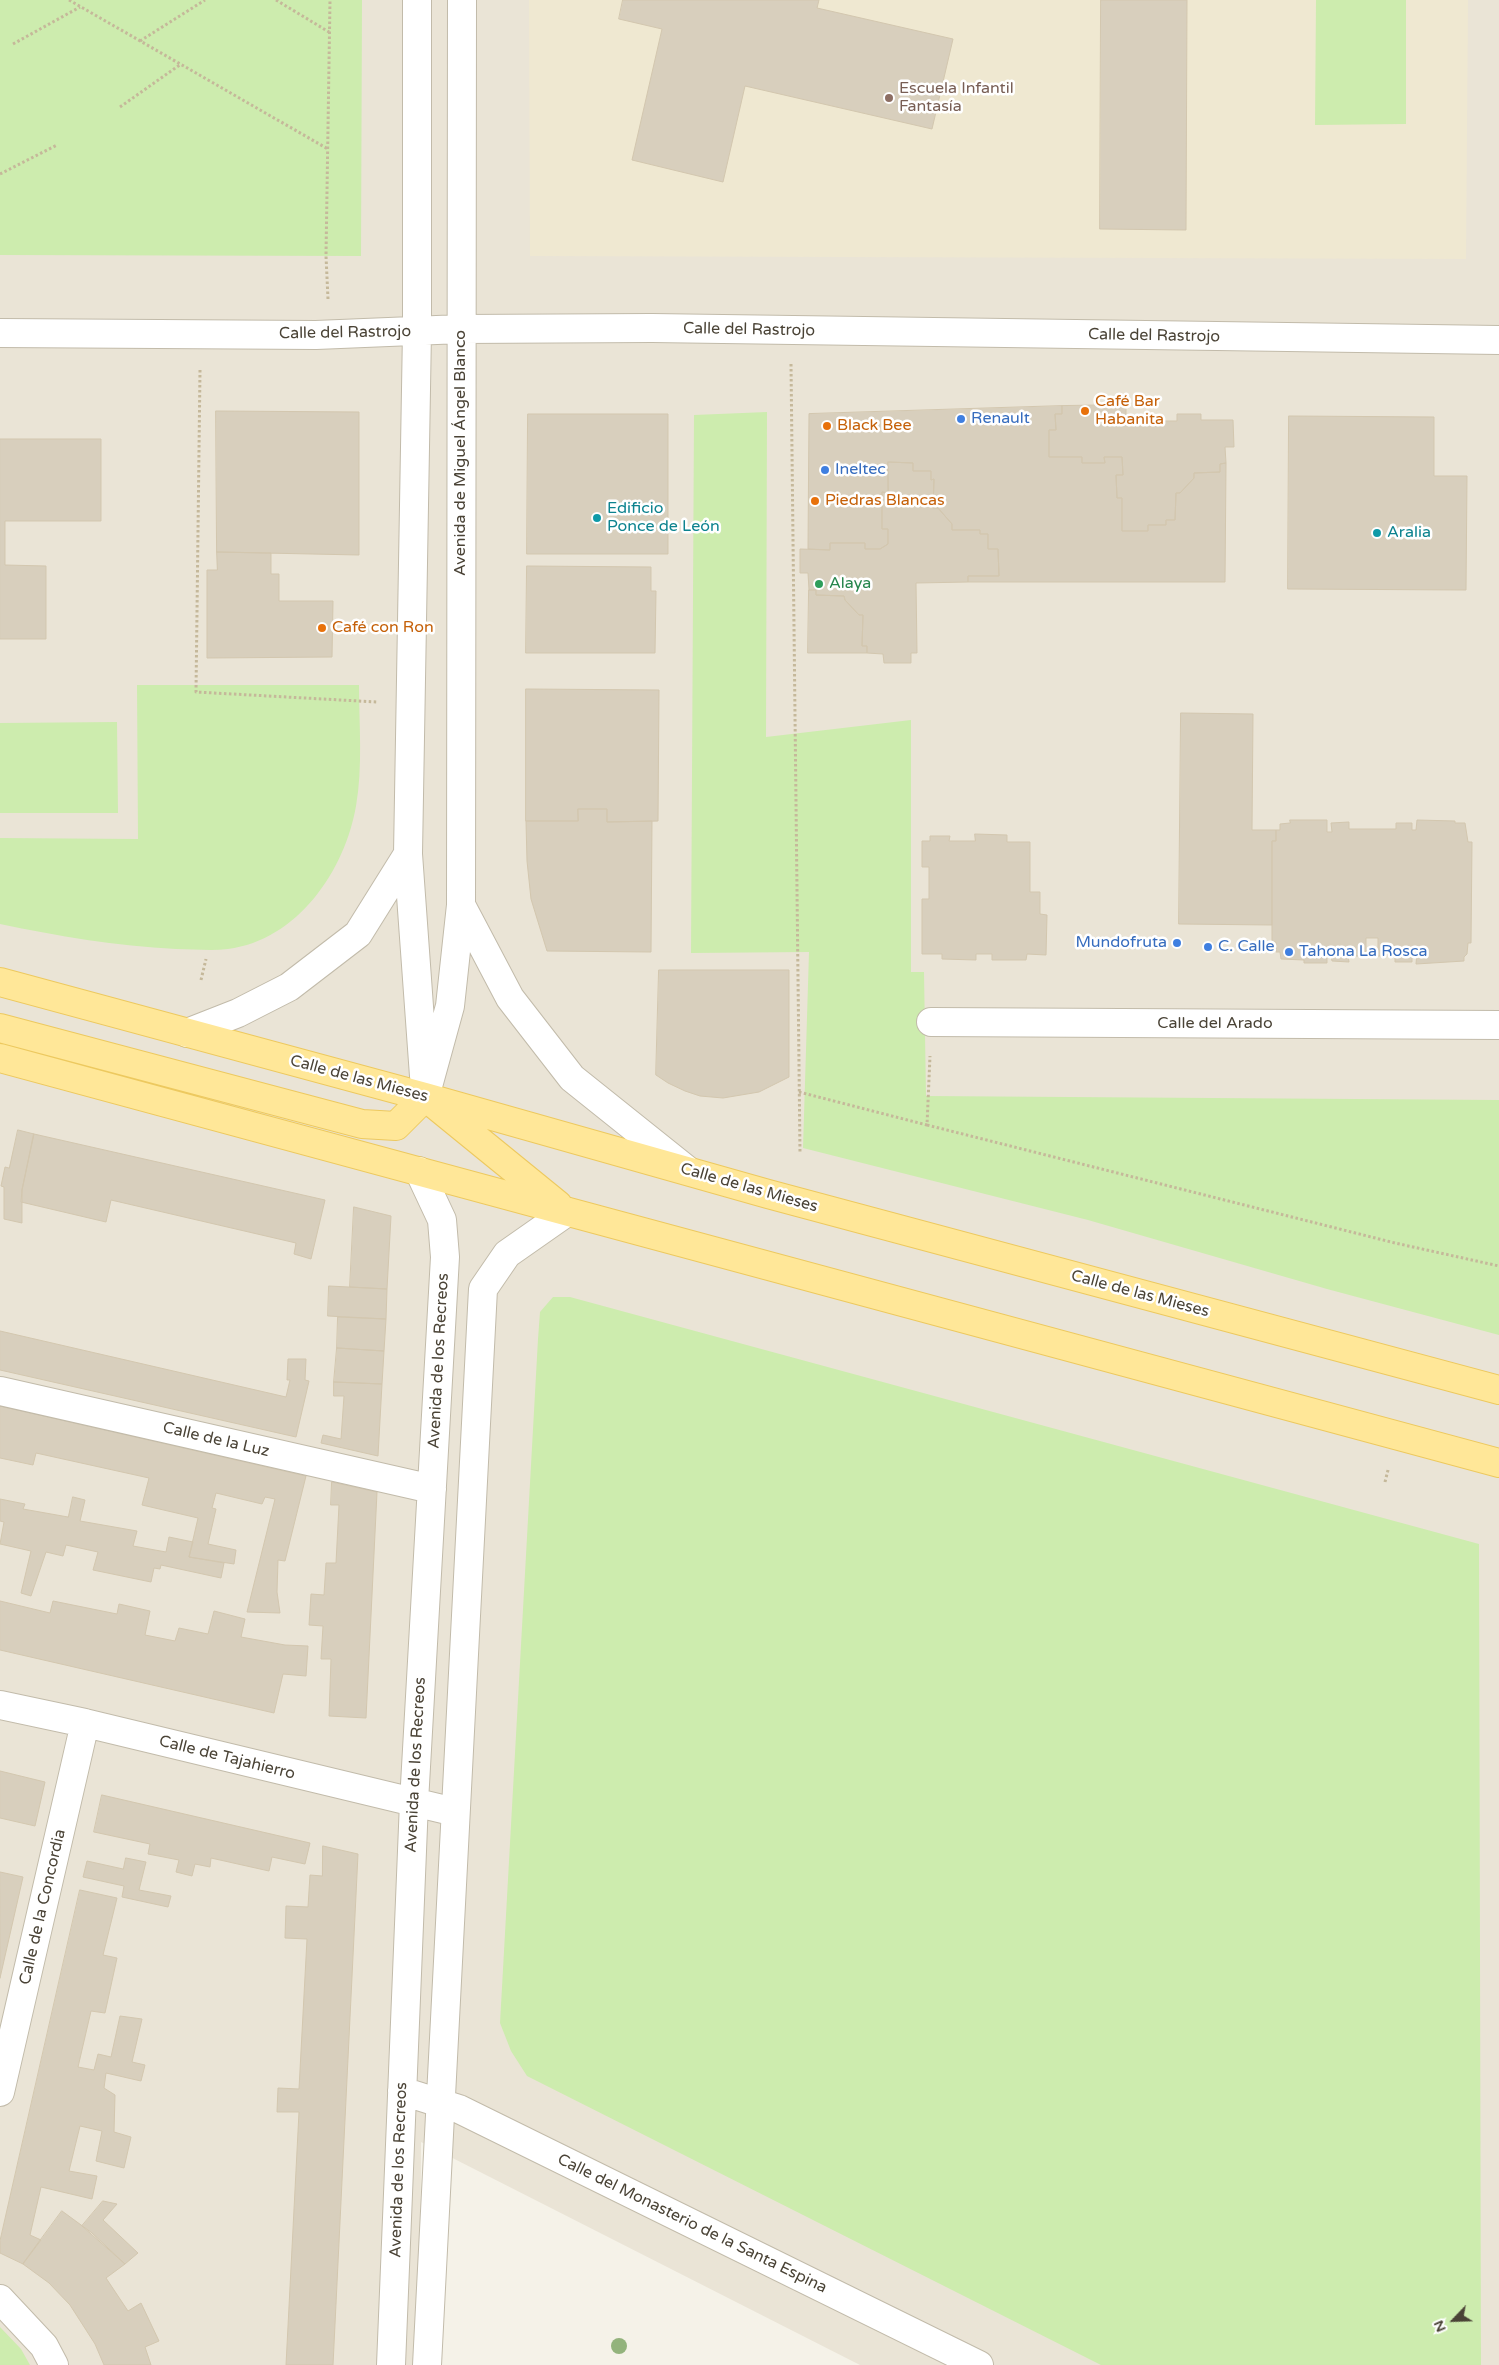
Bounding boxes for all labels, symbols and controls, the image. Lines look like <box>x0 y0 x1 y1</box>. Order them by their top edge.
place label: Escuela Infantil Fantasía <box>899 79 1014 117</box>
marker: Escuela Infantil Fantasía <box>883 92 895 104</box>
street label: Calle del Rastrojo <box>683 319 815 341</box>
street label: Calle del Rastrojo <box>279 322 411 344</box>
street label: Calle del Rastrojo <box>1088 325 1220 347</box>
street label: Avenida de Miguel Ángel Blanco <box>451 330 471 576</box>
place label: Café Bar Habanita <box>1095 392 1164 430</box>
marker: Café Bar Habanita <box>1079 405 1091 417</box>
place label: Renault <box>971 409 1030 429</box>
marker: Renault <box>955 413 967 425</box>
place label: Black Bee <box>837 416 911 436</box>
marker: Black Bee <box>821 420 833 432</box>
place label: Ineltec <box>835 460 886 480</box>
marker: Ineltec <box>819 464 831 476</box>
place label: Piedras Blancas <box>825 491 945 511</box>
marker: Piedras Blancas <box>809 495 821 507</box>
place label: Edificio Ponce de León <box>607 499 720 537</box>
marker: Edificio Ponce de León <box>591 512 603 524</box>
place label: Aralia <box>1387 523 1431 543</box>
marker: Aralia <box>1371 527 1383 539</box>
place label: Alaya <box>829 574 871 594</box>
marker: Alaya <box>813 578 825 590</box>
place label: Café con Ron <box>332 618 434 638</box>
marker: Café con Ron <box>316 622 328 634</box>
place label: Mundofruta <box>1075 933 1167 953</box>
marker: Mundofruta <box>1171 937 1183 949</box>
place label: C. Calle <box>1218 937 1275 957</box>
marker: C. Calle <box>1202 941 1214 953</box>
place label: Tahona La Rosca <box>1299 942 1428 962</box>
marker: Tahona La Rosca <box>1283 946 1295 958</box>
street label: Calle del Arado <box>1157 1014 1273 1034</box>
street label: Calle de las Mieses <box>288 1051 430 1107</box>
street label: Calle de las Mieses <box>678 1159 820 1217</box>
street label: Calle de las Mieses <box>1069 1266 1211 1322</box>
street label: Avenida de los Recreos <box>425 1273 453 1449</box>
street label: Calle de la Luz <box>161 1418 271 1462</box>
street label: Avenida de los Recreos <box>402 1677 430 1853</box>
street label: Calle de Tajahierro <box>157 1732 297 1784</box>
street label: Calle de la Concordia <box>16 1827 70 1987</box>
street label: Avenida de los Recreos <box>386 2082 412 2258</box>
street label: Calle del Monasterio de la Santa Espina <box>554 2150 830 2298</box>
north arrow <box>1429 2295 1479 2345</box>
text: N <box>1430 2318 1450 2335</box>

